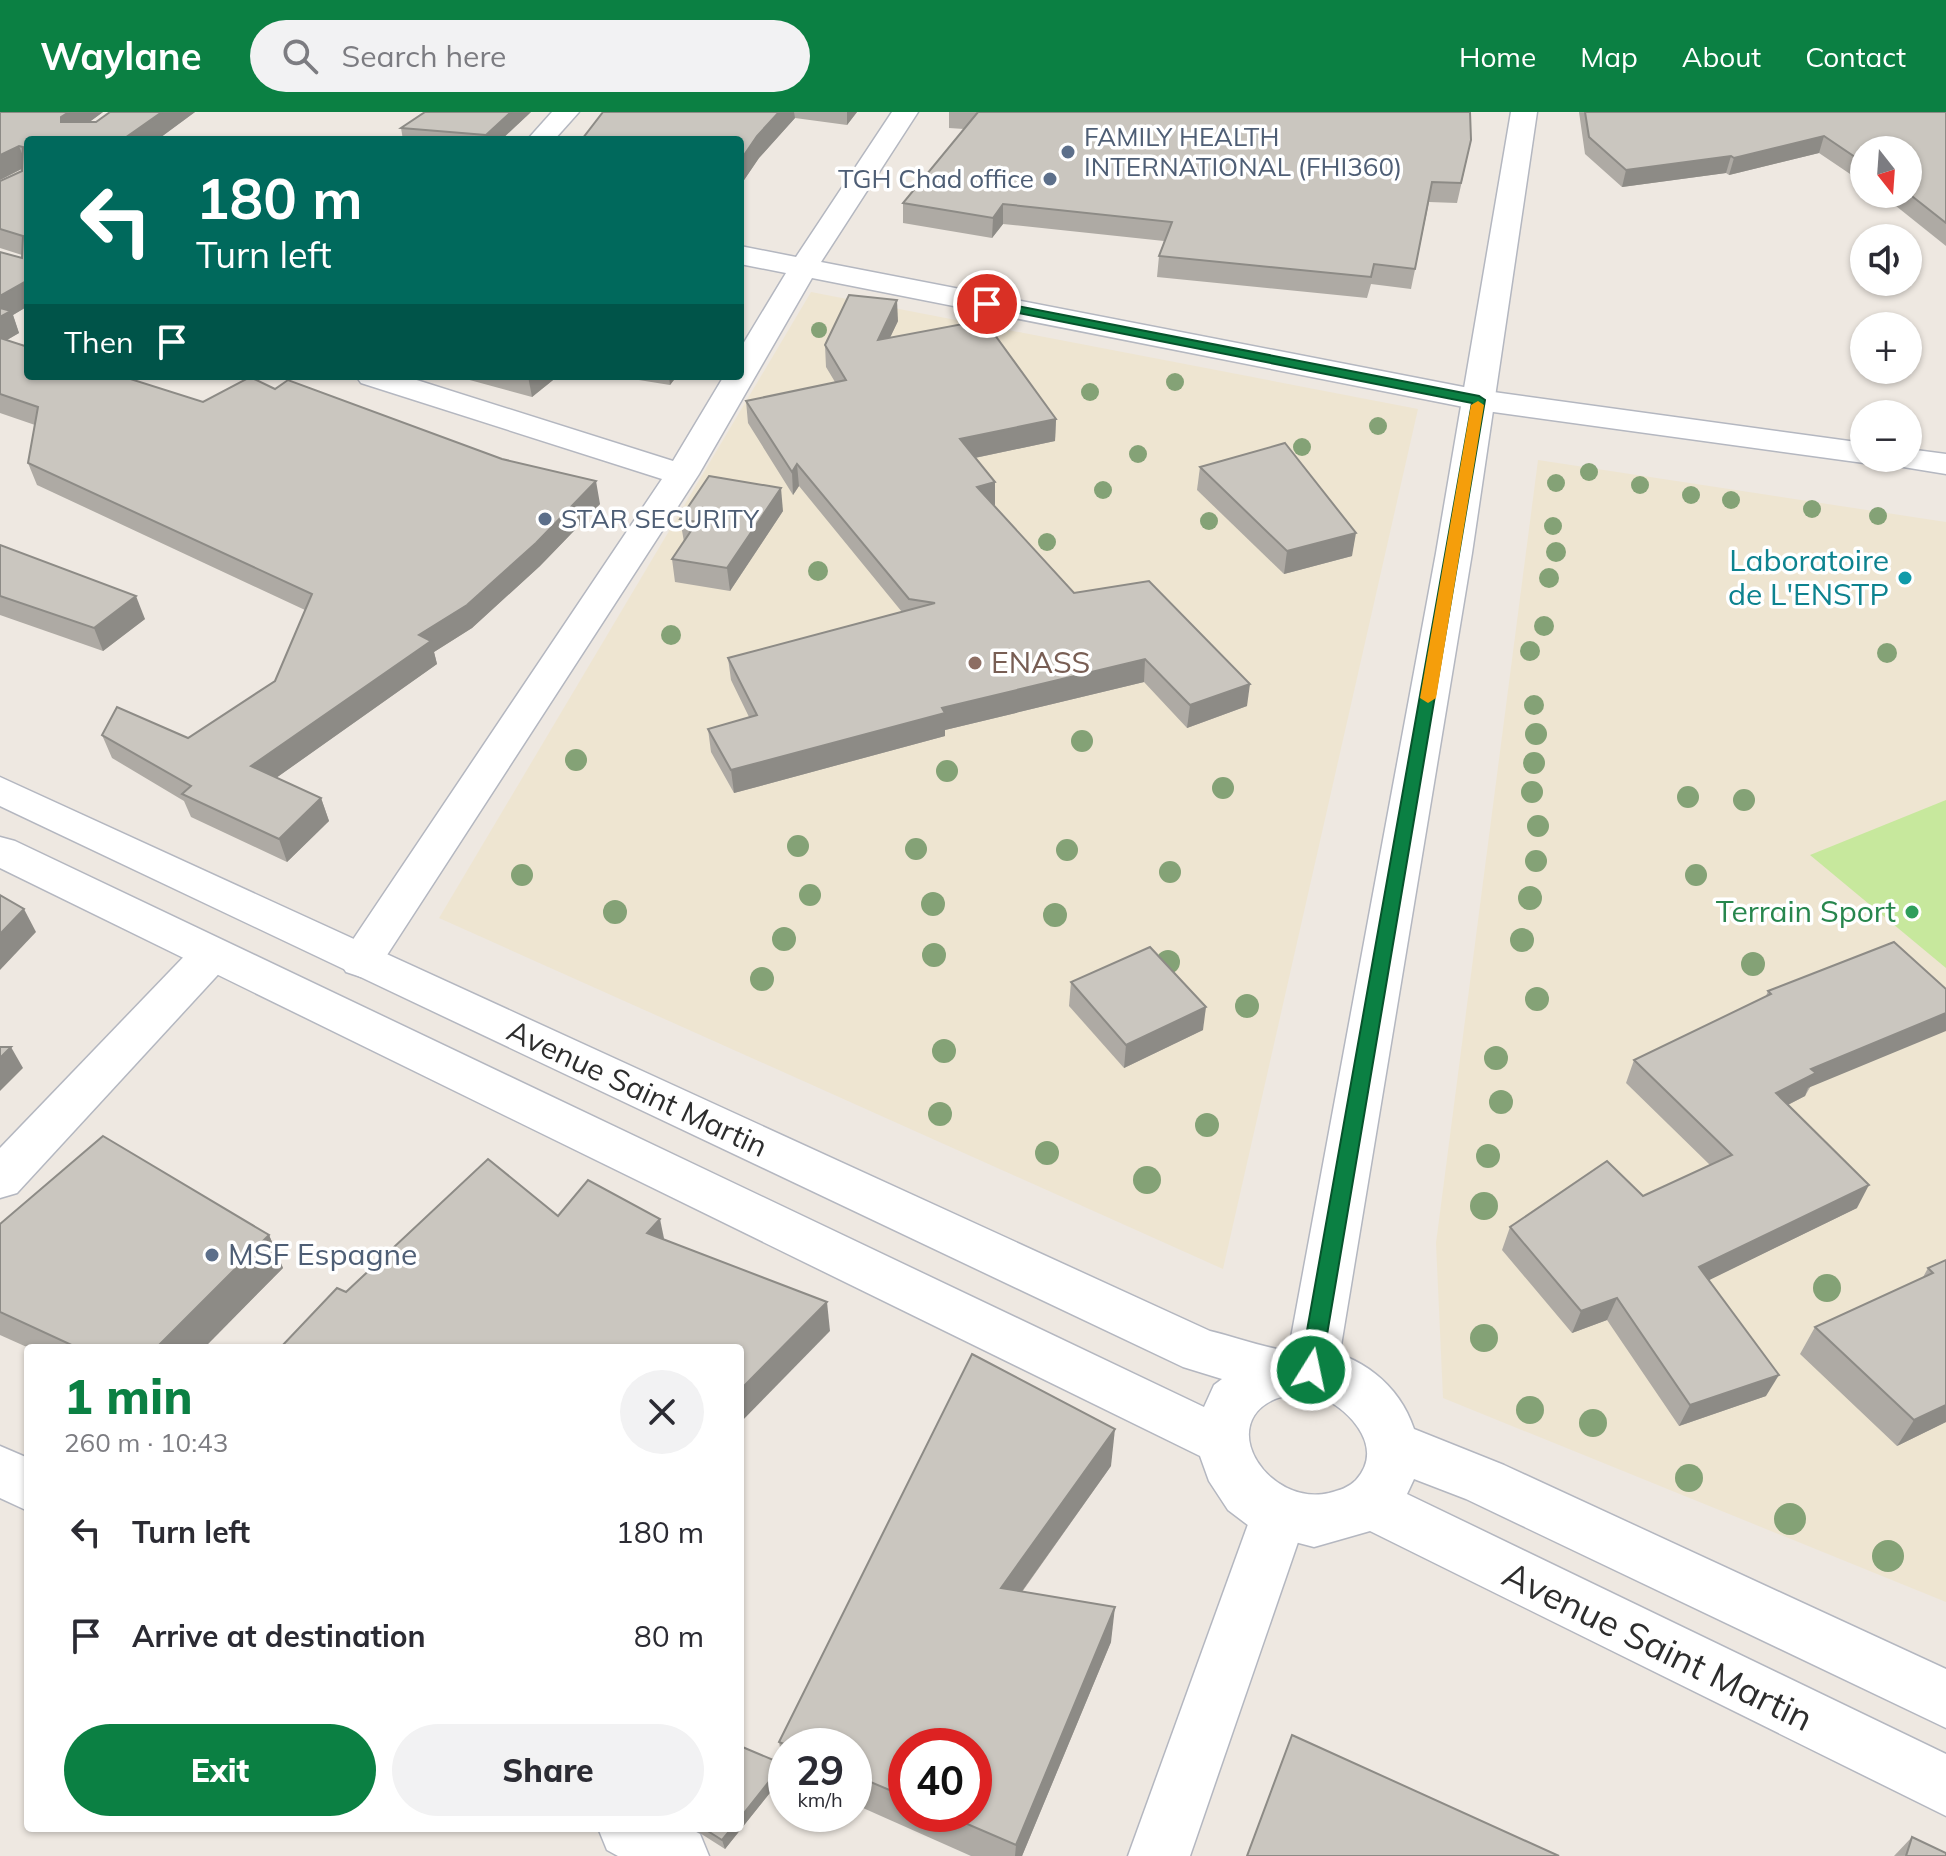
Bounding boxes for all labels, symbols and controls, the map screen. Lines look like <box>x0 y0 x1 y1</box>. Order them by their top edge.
search box <box>250 20 810 92</box>
text: Waylane <box>40 32 202 80</box>
icon: search <box>278 34 322 78</box>
text: Search here <box>342 37 506 75</box>
text: Home <box>1459 39 1536 74</box>
text: Map <box>1580 39 1638 74</box>
text: About <box>1682 39 1761 74</box>
text: Contact <box>1805 39 1906 74</box>
place label: FAMILY HEALTH INTERNATIONAL (FHI360) <box>1084 120 1402 183</box>
north arrow <box>1850 136 1922 208</box>
map controls <box>1850 136 1922 472</box>
marker: FAMILY HEALTH INTERNATIONAL (FHI360) <box>1059 143 1077 161</box>
place label: TGH Chad office <box>838 162 1034 195</box>
text: 180 m <box>196 163 363 233</box>
icon: left <box>64 168 168 272</box>
marker: TGH Chad office <box>1041 170 1059 188</box>
button: sound <box>1850 224 1922 296</box>
text: Turn left <box>196 232 332 277</box>
pin <box>953 270 1021 338</box>
icon: arrive <box>965 282 1009 326</box>
button: + <box>1850 312 1922 384</box>
icon: arrive <box>150 320 194 364</box>
text: Then <box>64 323 134 361</box>
button: − <box>1850 400 1922 472</box>
place label: STAR SECURITY <box>561 502 760 535</box>
marker: STAR SECURITY <box>536 510 554 528</box>
place label: Laboratoire de L'ENSTP <box>1728 541 1889 613</box>
marker: Laboratoire de L'ENSTP <box>1896 569 1914 587</box>
place label: ENASS <box>991 643 1090 681</box>
marker: ENASS <box>966 654 984 672</box>
place label: Terrain Sport <box>1716 892 1896 930</box>
marker: Terrain Sport <box>1903 903 1921 921</box>
street label: Avenue Saint Martin <box>501 1011 774 1165</box>
place label: MSF Espagne <box>228 1235 417 1273</box>
marker: MSF Espagne <box>203 1246 221 1264</box>
position arrow <box>1269 1328 1353 1412</box>
text: 1 min <box>64 1366 193 1426</box>
button: close <box>620 1370 704 1454</box>
text: 260 m · 10:43 <box>64 1426 228 1459</box>
icon: left <box>64 1510 108 1554</box>
text: Turn left <box>132 1513 250 1551</box>
text: 180 m <box>616 1513 704 1551</box>
street label: Avenue Saint Martin <box>1496 1551 1821 1740</box>
icon: arrive <box>64 1614 108 1658</box>
text: Arrive at destination <box>132 1617 426 1655</box>
text: 80 m <box>634 1617 704 1655</box>
button: Exit <box>64 1724 376 1816</box>
button: Share <box>392 1724 704 1816</box>
speed limit sign: 40 <box>888 1728 992 1832</box>
text: 29 <box>796 1745 844 1795</box>
text: km/h <box>797 1787 843 1812</box>

